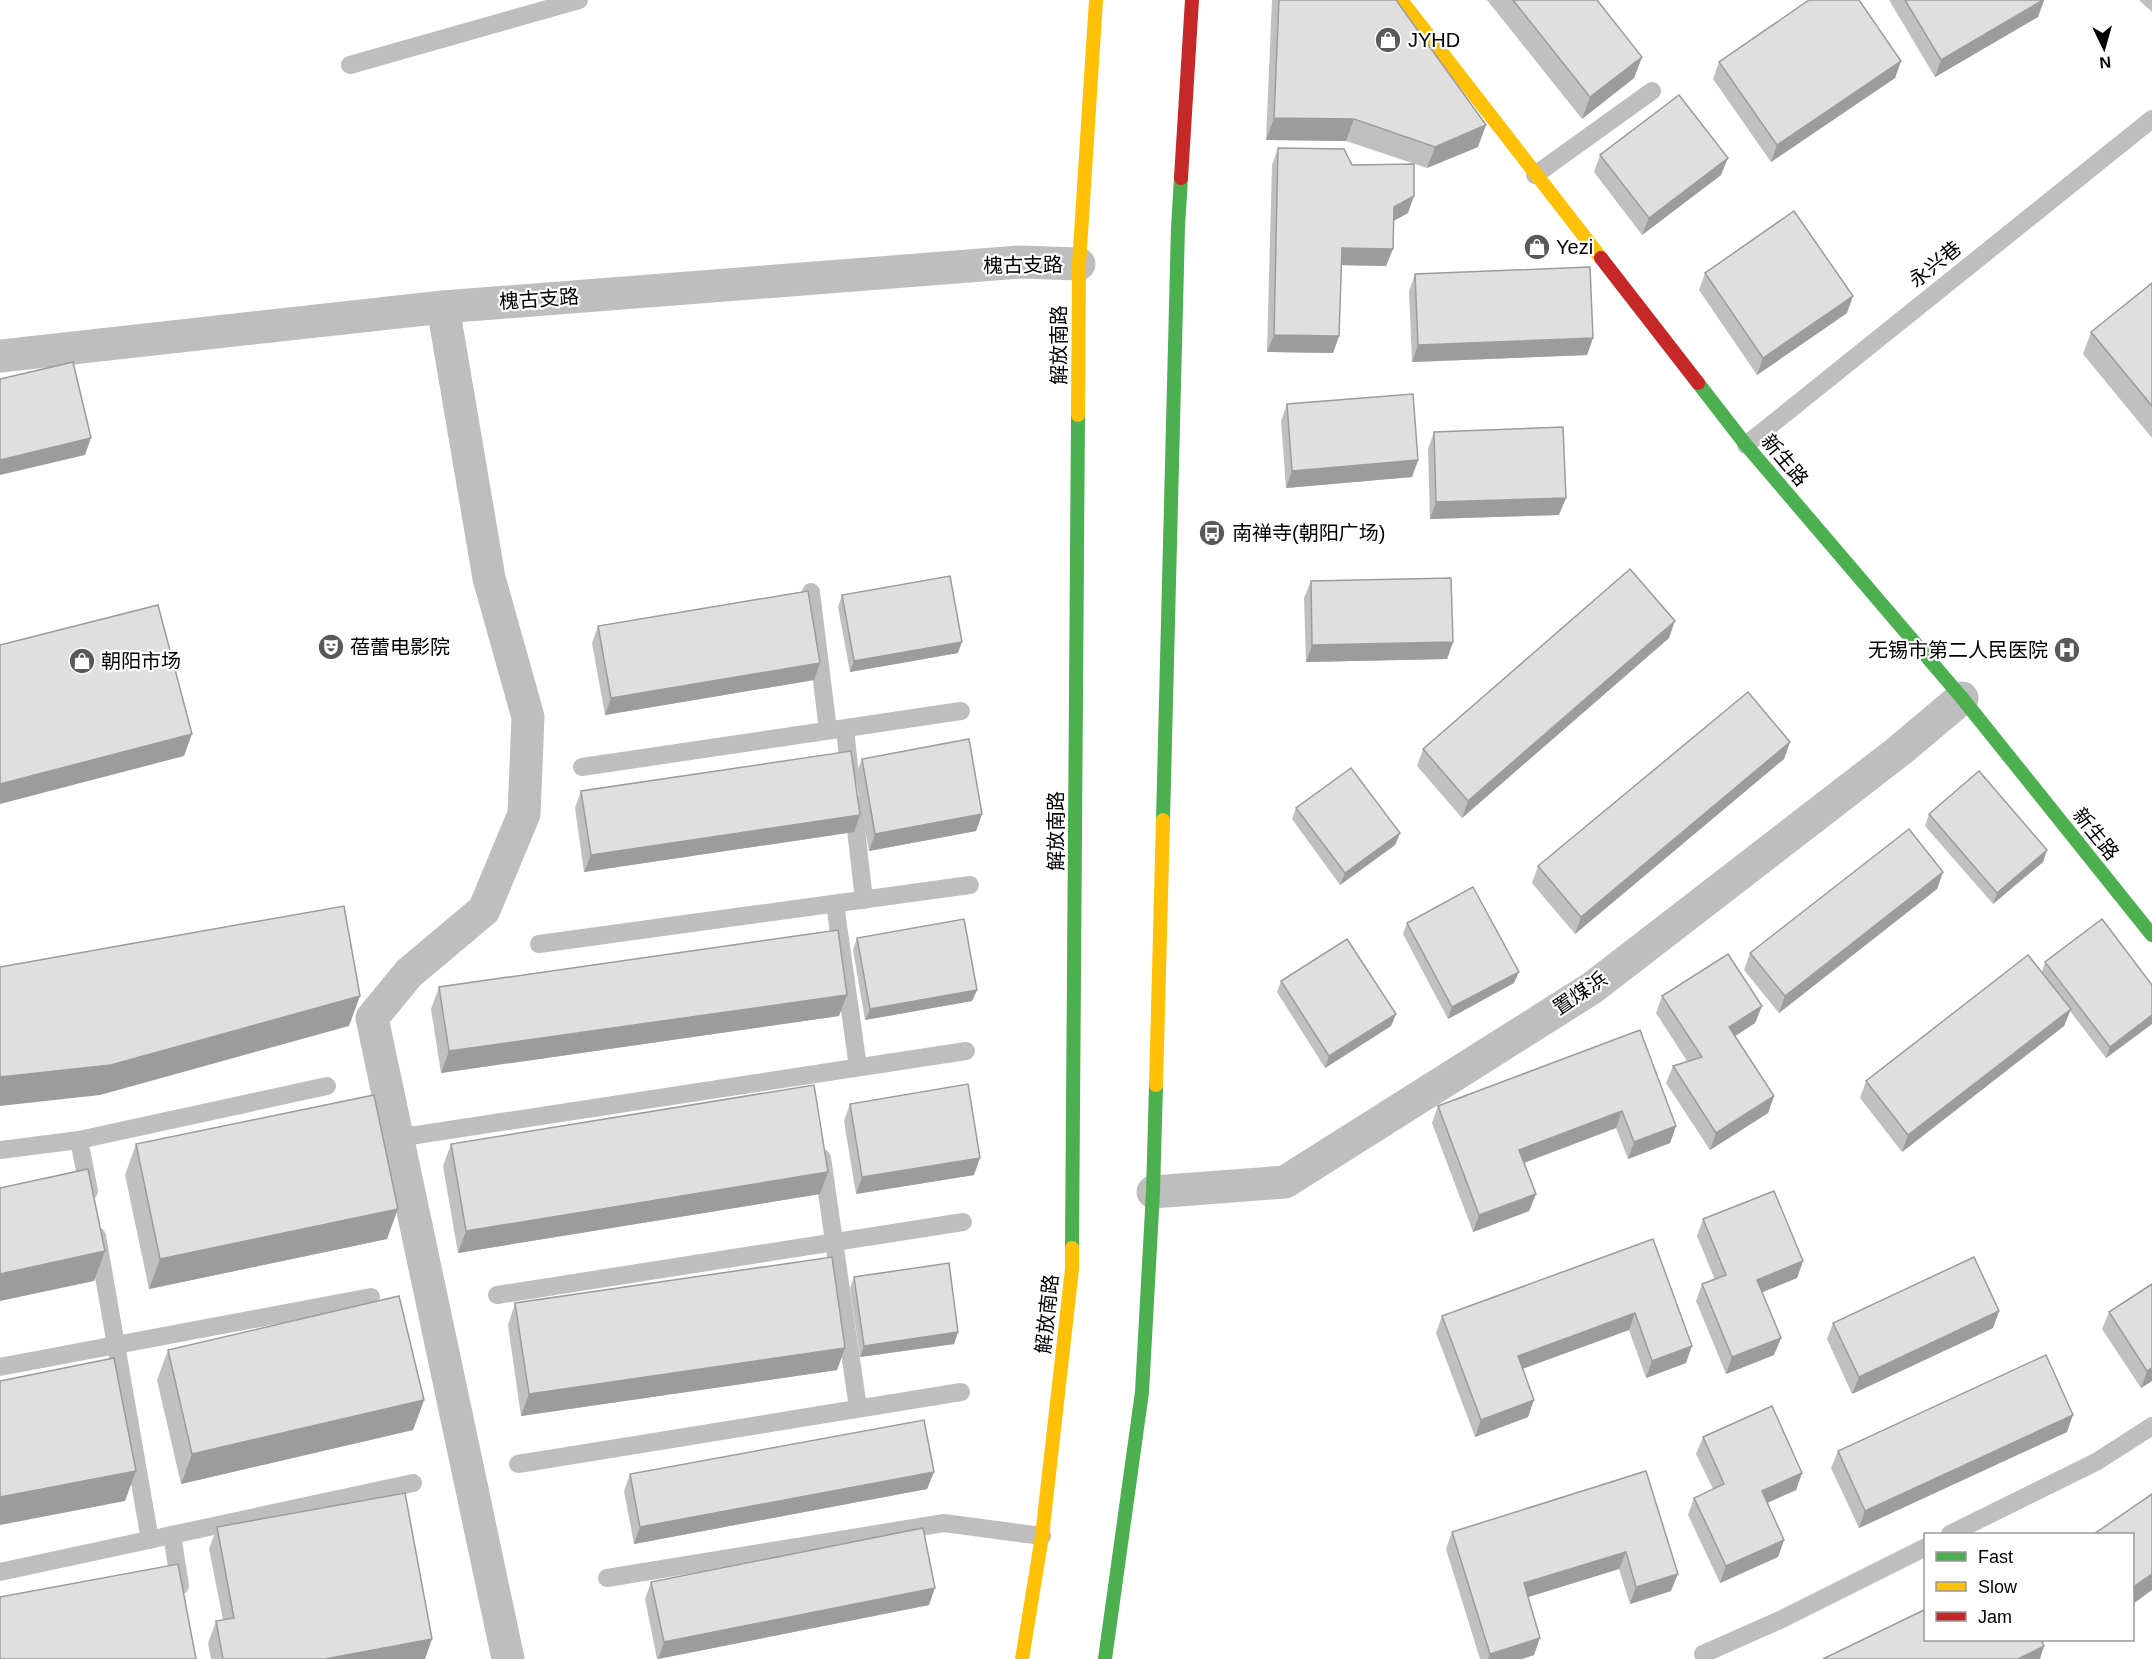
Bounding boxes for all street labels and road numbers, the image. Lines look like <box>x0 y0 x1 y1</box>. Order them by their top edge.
street label: 永兴巷 <box>1905 237 1965 291</box>
street label: 槐古支路 <box>983 253 1063 277</box>
street label: 槐古支路 <box>498 285 580 313</box>
street label: 解放南路 <box>1048 305 1070 385</box>
street label: 新生路 <box>1757 430 1813 490</box>
street label: 解放南路 <box>1045 791 1067 871</box>
street label: 新生路 <box>2069 804 2123 864</box>
street label: 置煤浜 <box>1549 967 1611 1019</box>
street label: 解放南路 <box>1032 1273 1062 1355</box>

